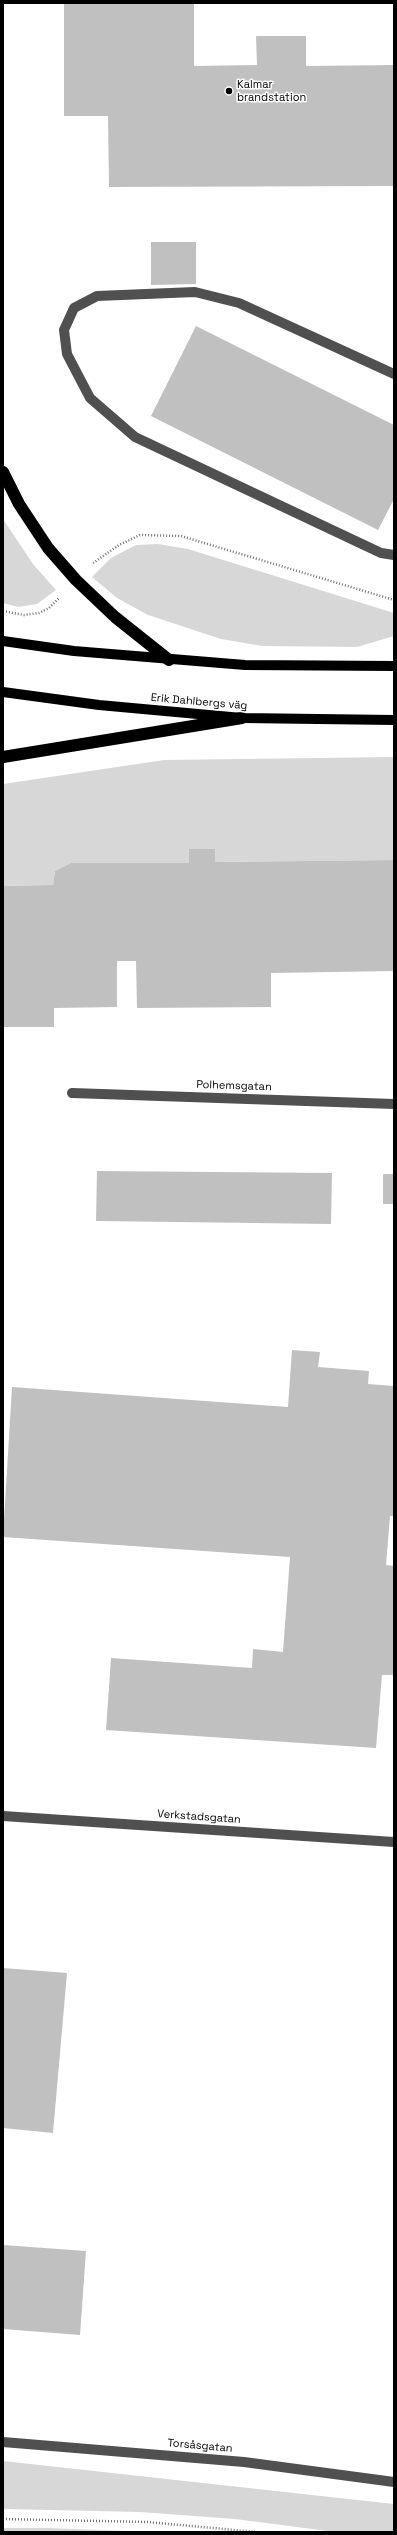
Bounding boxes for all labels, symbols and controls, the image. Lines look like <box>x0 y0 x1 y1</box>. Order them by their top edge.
place label: Kalmar brandstation <box>237 78 306 104</box>
marker: Kalmar brandstation <box>224 86 234 96</box>
street label: Erik Dahlbergs väg <box>150 691 248 713</box>
street label: Polhemsgatan <box>196 1078 272 1094</box>
street label: Verkstadsgatan <box>157 1807 241 1827</box>
street label: Torsåsgatan <box>167 2437 233 2455</box>

